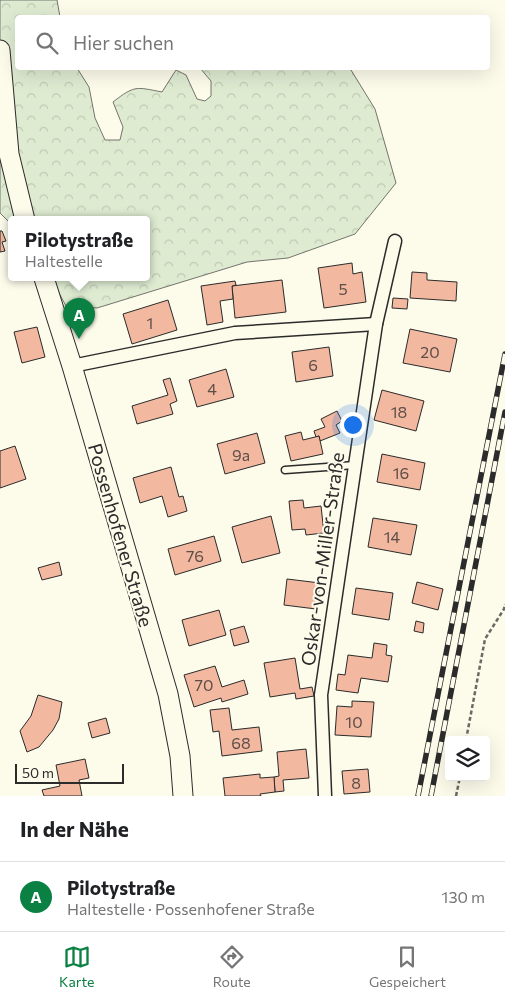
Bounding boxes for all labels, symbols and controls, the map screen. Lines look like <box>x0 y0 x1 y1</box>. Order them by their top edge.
search box <box>15 15 490 70</box>
icon: search <box>33 29 61 57</box>
text: Hier suchen <box>73 31 174 54</box>
popup <box>8 216 150 281</box>
text: Pilotystraße <box>25 228 133 251</box>
text: Haltestelle <box>25 251 103 270</box>
house number: 5 <box>338 279 348 298</box>
pin: A <box>63 298 95 339</box>
house number: 1 <box>147 313 153 332</box>
house number: 20 <box>420 342 440 361</box>
house number: 6 <box>308 355 318 374</box>
house number: 4 <box>207 379 217 398</box>
house number: 18 <box>391 402 407 421</box>
your location <box>340 412 366 438</box>
street label: Possenhofener Straße <box>84 441 158 629</box>
house number: 9a <box>232 445 250 464</box>
street label: Oskar-von-Miller-Straße <box>296 451 348 667</box>
house number: 16 <box>393 463 409 482</box>
house number: 14 <box>384 527 401 546</box>
house number: 76 <box>186 546 204 565</box>
house number: 70 <box>195 675 213 694</box>
house number: 10 <box>345 712 363 731</box>
house number: 68 <box>231 733 251 752</box>
map controls <box>445 736 490 781</box>
button: layers <box>445 736 490 781</box>
scale bar <box>15 761 124 784</box>
text: 50 m <box>22 764 54 781</box>
house number: 8 <box>351 773 361 792</box>
text: In der Nähe <box>20 816 129 841</box>
text: Pilotystraße <box>67 876 175 899</box>
text: A <box>30 887 42 906</box>
text: 130 m <box>442 887 485 906</box>
text: Haltestelle · Possenhofener Straße <box>67 899 315 918</box>
tab: Karte <box>59 943 94 990</box>
tab: Route <box>213 943 251 990</box>
tab: Gespeichert <box>369 943 446 990</box>

